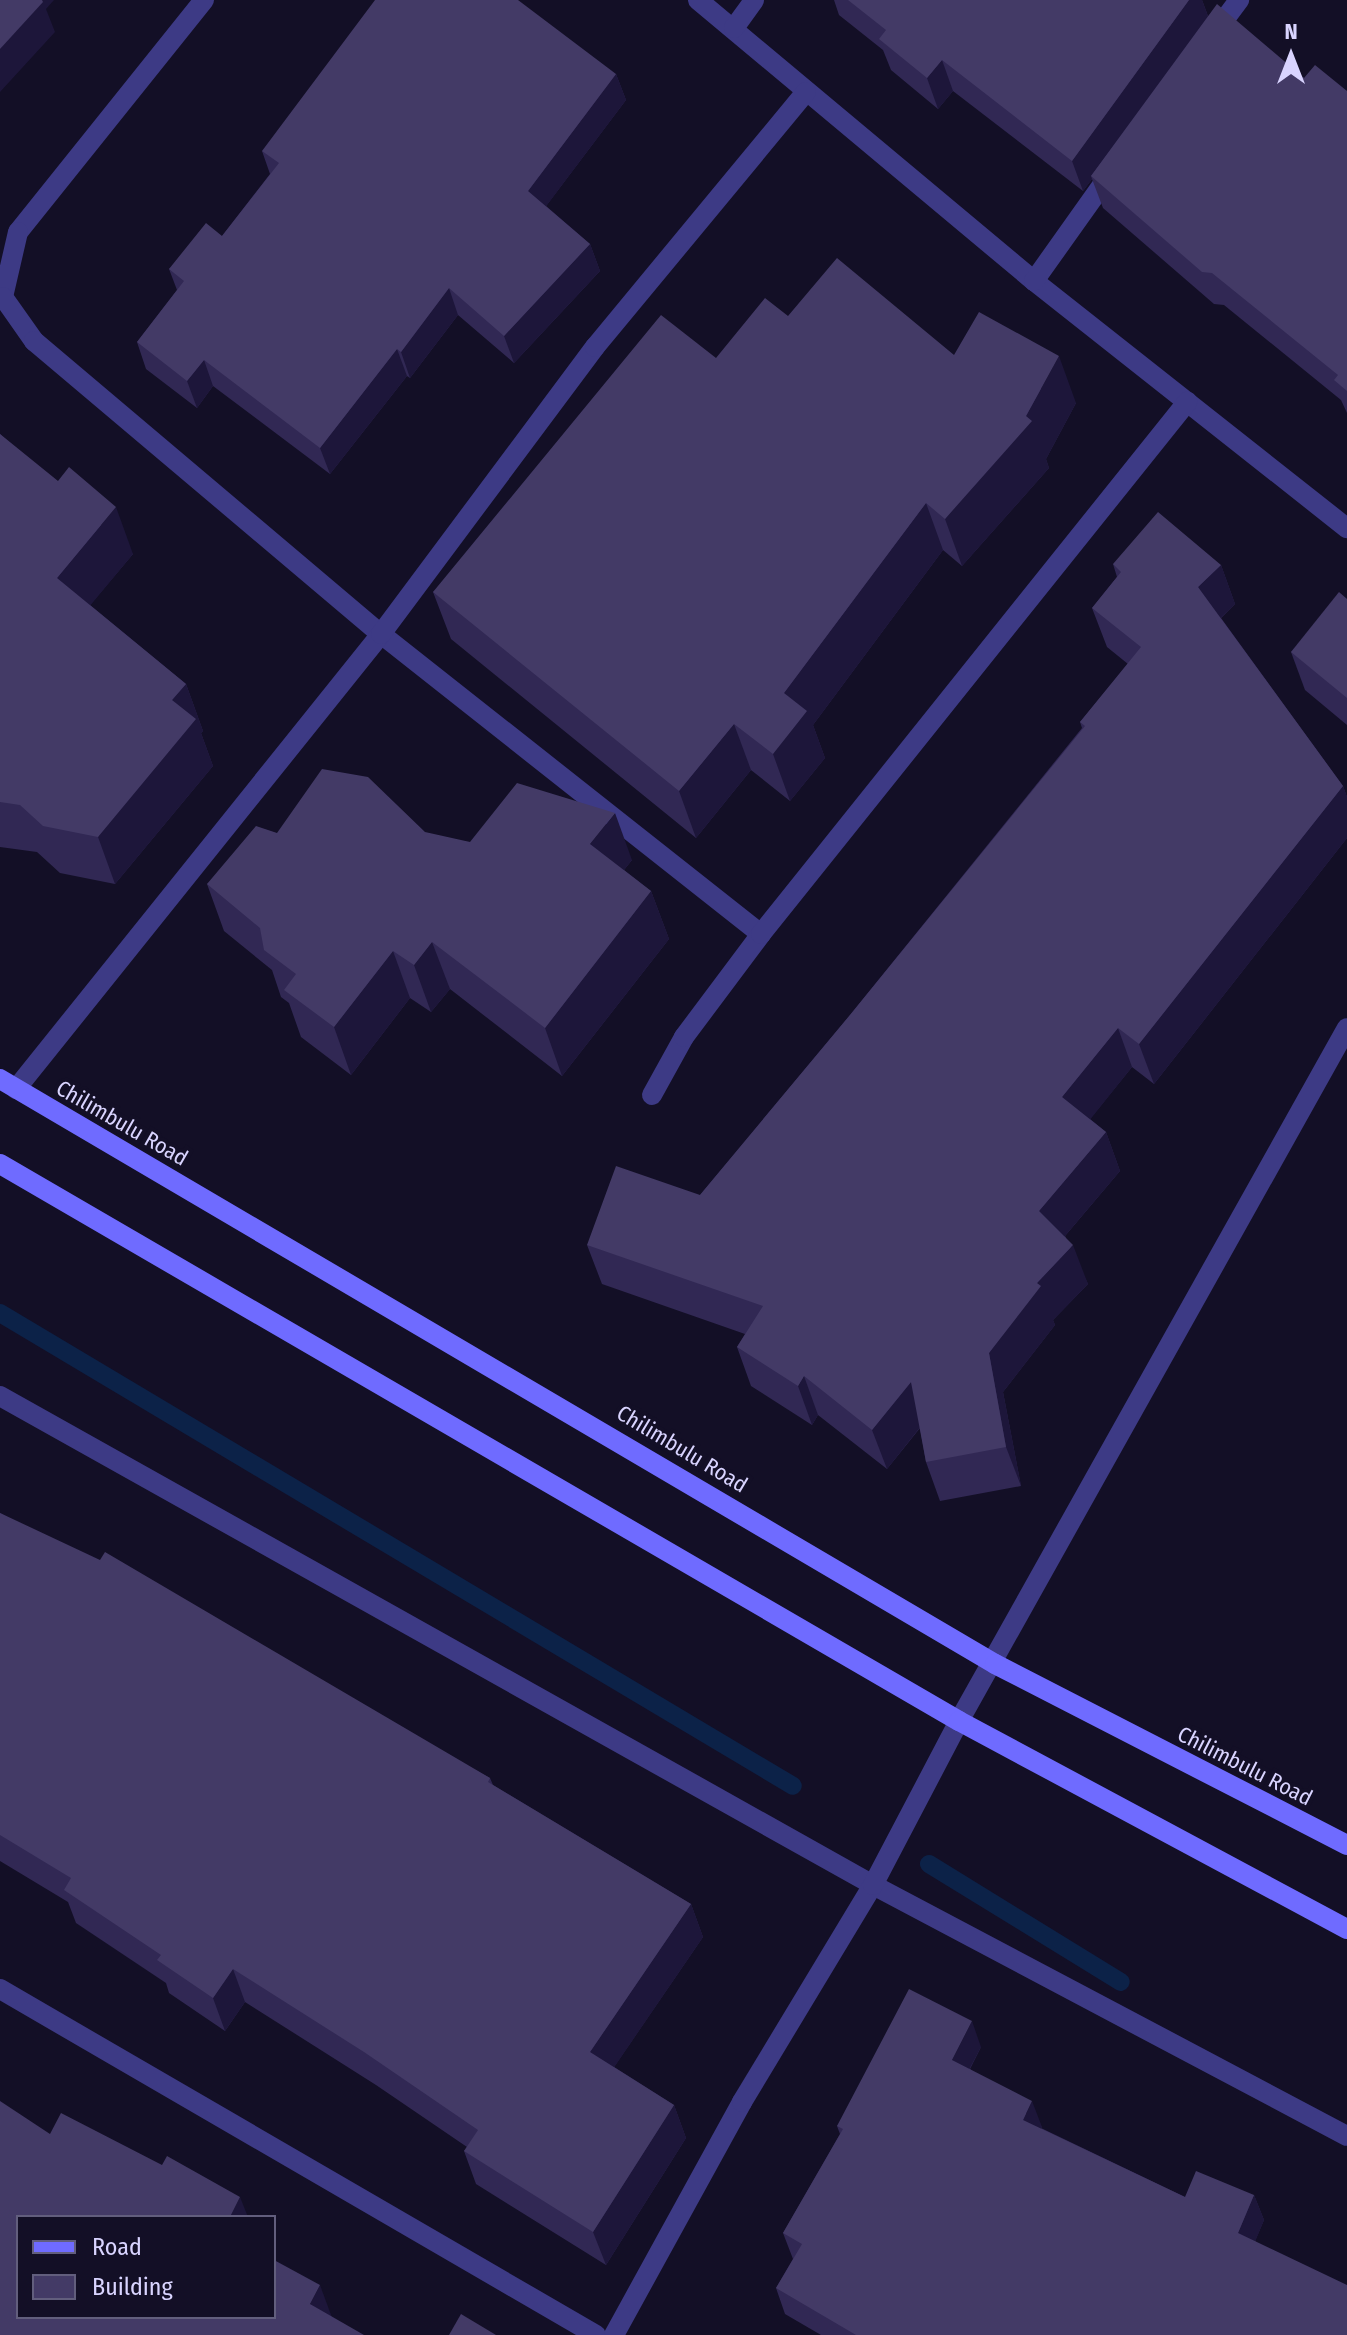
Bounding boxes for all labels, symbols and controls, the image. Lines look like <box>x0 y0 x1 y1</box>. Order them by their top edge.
north arrow <box>1251 16 1331 96</box>
text: N <box>1284 18 1298 45</box>
street label: Chilimbulu Road <box>51 1075 193 1171</box>
street label: Chilimbulu Road <box>612 1400 752 1498</box>
street label: Chilimbulu Road <box>1173 1721 1317 1811</box>
legend <box>16 2215 276 2319</box>
text: Road <box>92 2233 142 2261</box>
text: Building <box>92 2273 173 2301</box>

